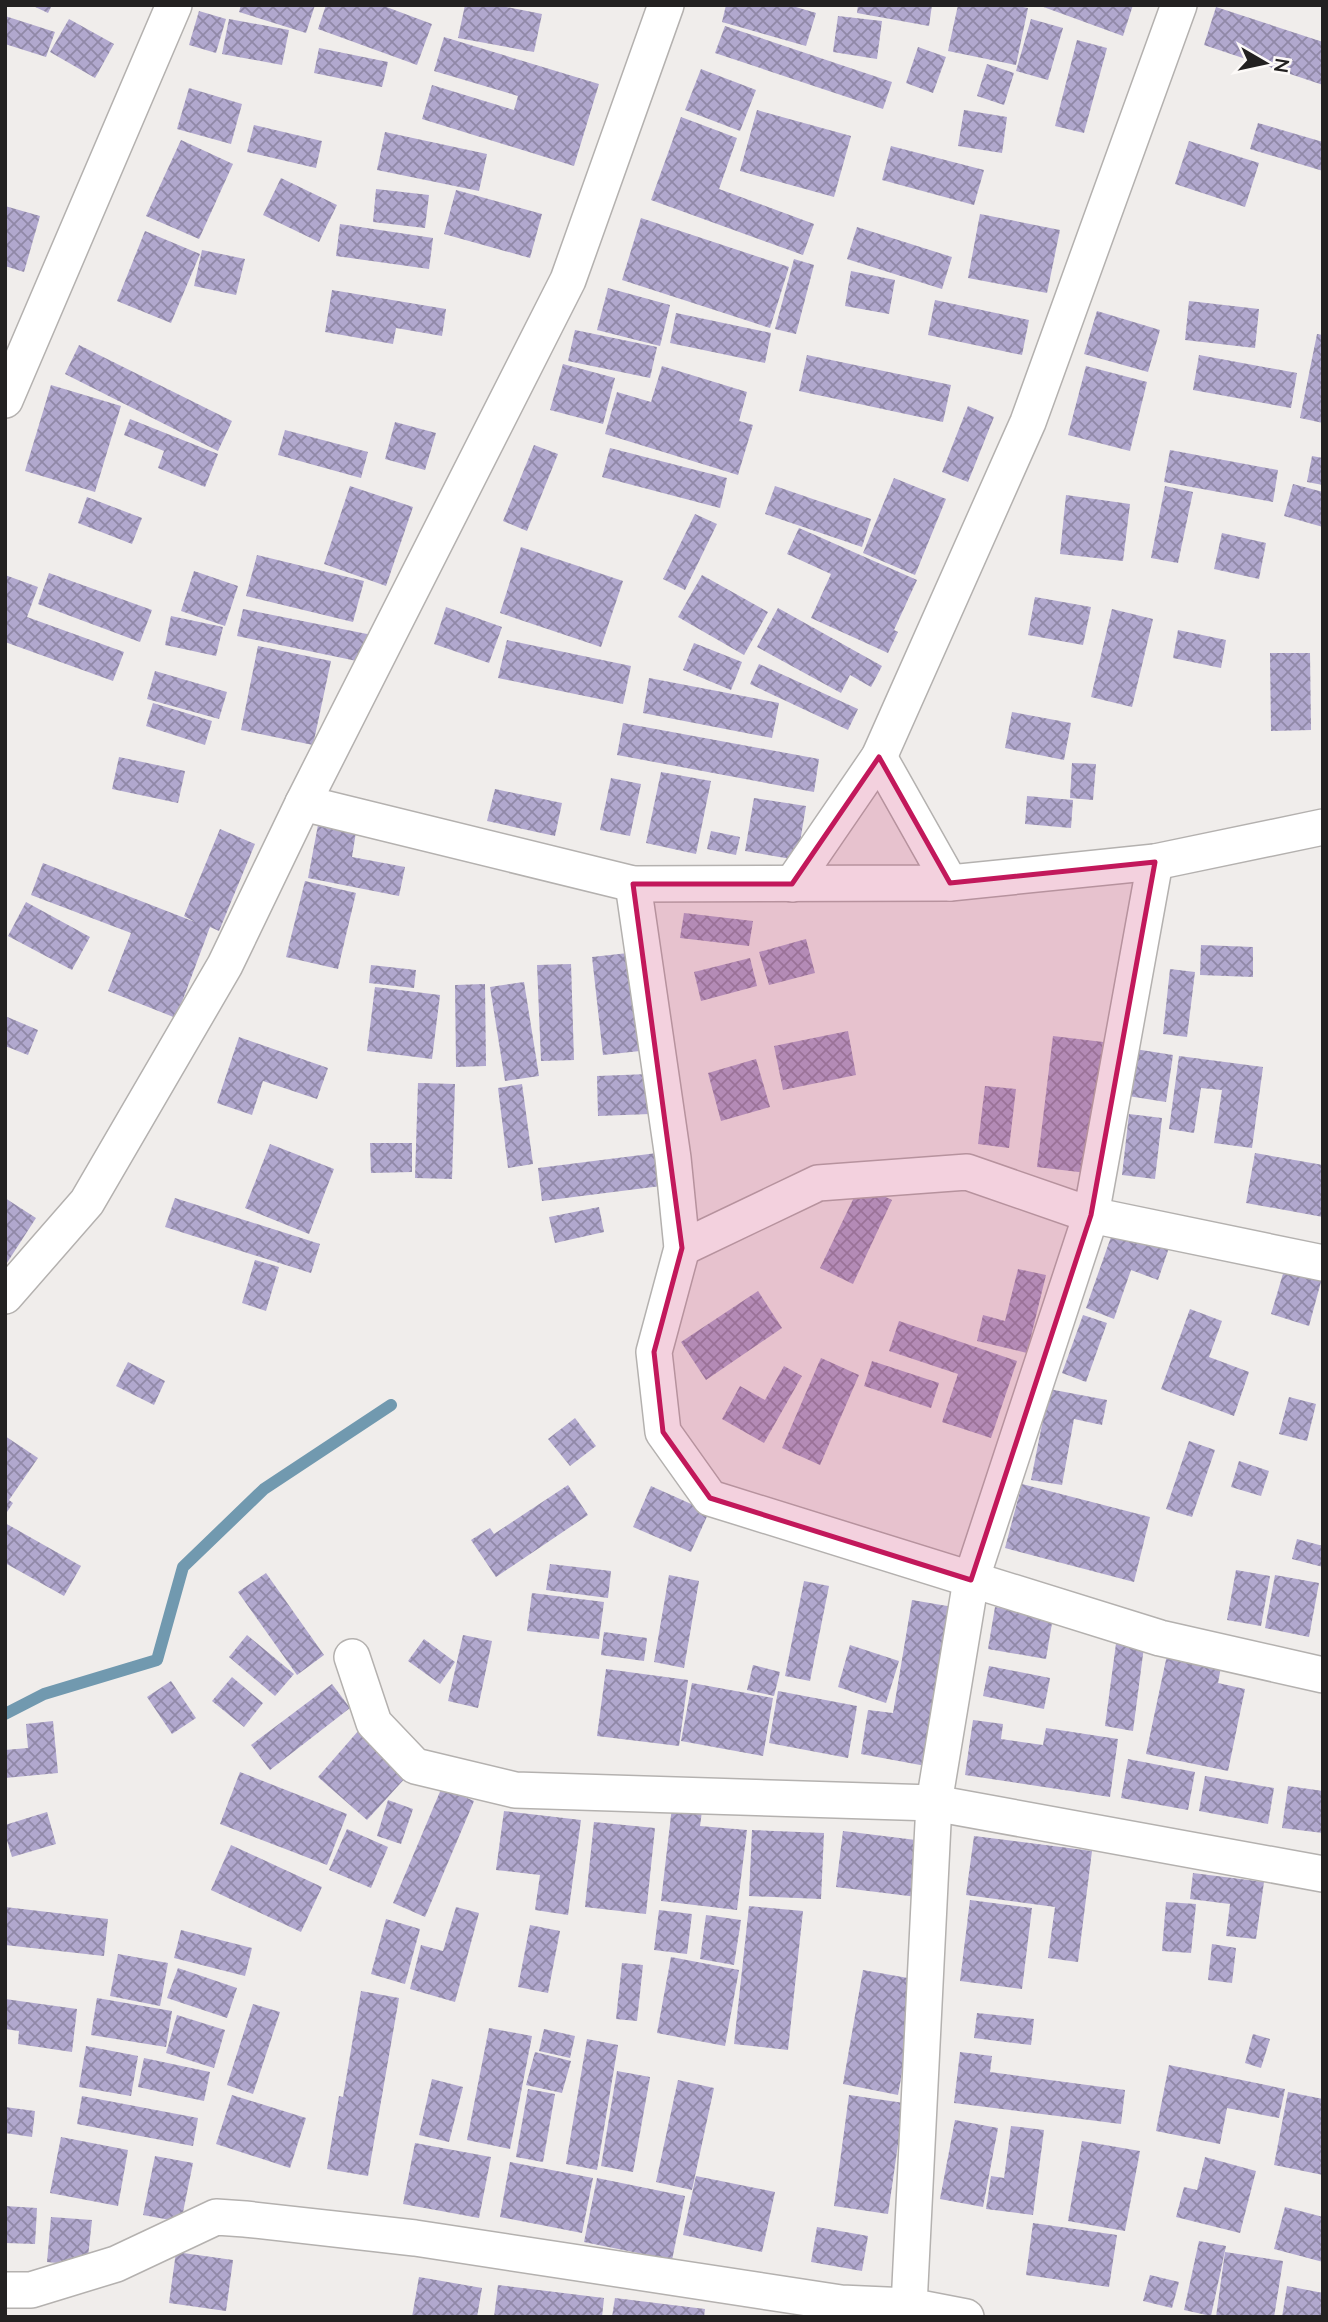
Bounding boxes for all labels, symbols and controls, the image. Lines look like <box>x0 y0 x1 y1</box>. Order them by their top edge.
north arrow <box>1230 28 1300 98</box>
text: N <box>1270 57 1295 75</box>

